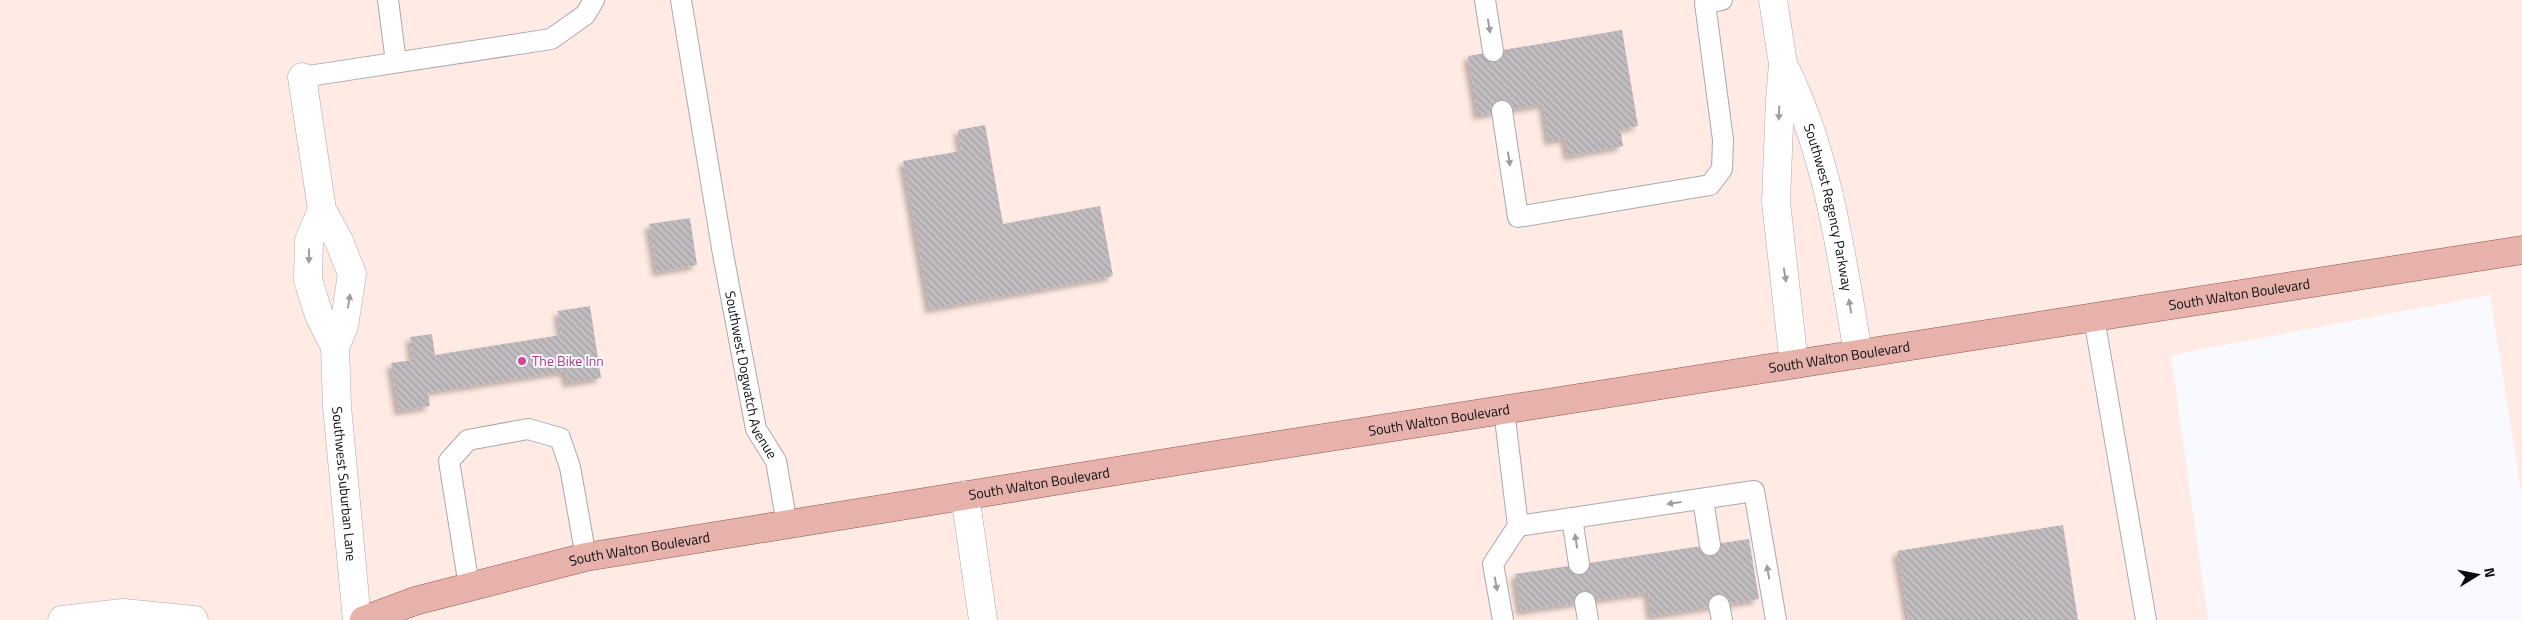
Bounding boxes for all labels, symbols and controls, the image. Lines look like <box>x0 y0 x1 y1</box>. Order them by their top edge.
one-way arrow <box>1486 18 1494 34</box>
one-way arrow <box>1775 105 1783 121</box>
street label: Southwest Regency Parkway <box>1799 120 1859 293</box>
one-way arrow <box>1506 151 1514 167</box>
one-way arrow <box>304 248 312 264</box>
one-way arrow <box>1781 267 1789 283</box>
street label: South Walton Boulevard <box>2167 272 2311 315</box>
street label: Southwest Dogwatch Avenue <box>720 289 783 463</box>
one-way arrow <box>345 293 353 309</box>
one-way arrow <box>1846 298 1854 314</box>
street label: South Walton Boulevard <box>1767 335 1911 378</box>
place label: The Bike Inn <box>532 350 604 371</box>
marker: The Bike Inn <box>516 355 528 367</box>
street label: South Walton Boulevard <box>1367 398 1511 441</box>
street label: Southwest Suburban Lane <box>327 406 362 562</box>
street label: South Walton Boulevard <box>967 461 1111 505</box>
one-way arrow <box>1666 499 1682 507</box>
street label: South Walton Boulevard <box>566 526 711 571</box>
one-way arrow <box>1572 533 1580 549</box>
north arrow <box>2452 550 2502 600</box>
one-way arrow <box>1763 564 1771 580</box>
text: N <box>2479 566 2501 579</box>
one-way arrow <box>1493 577 1501 593</box>

